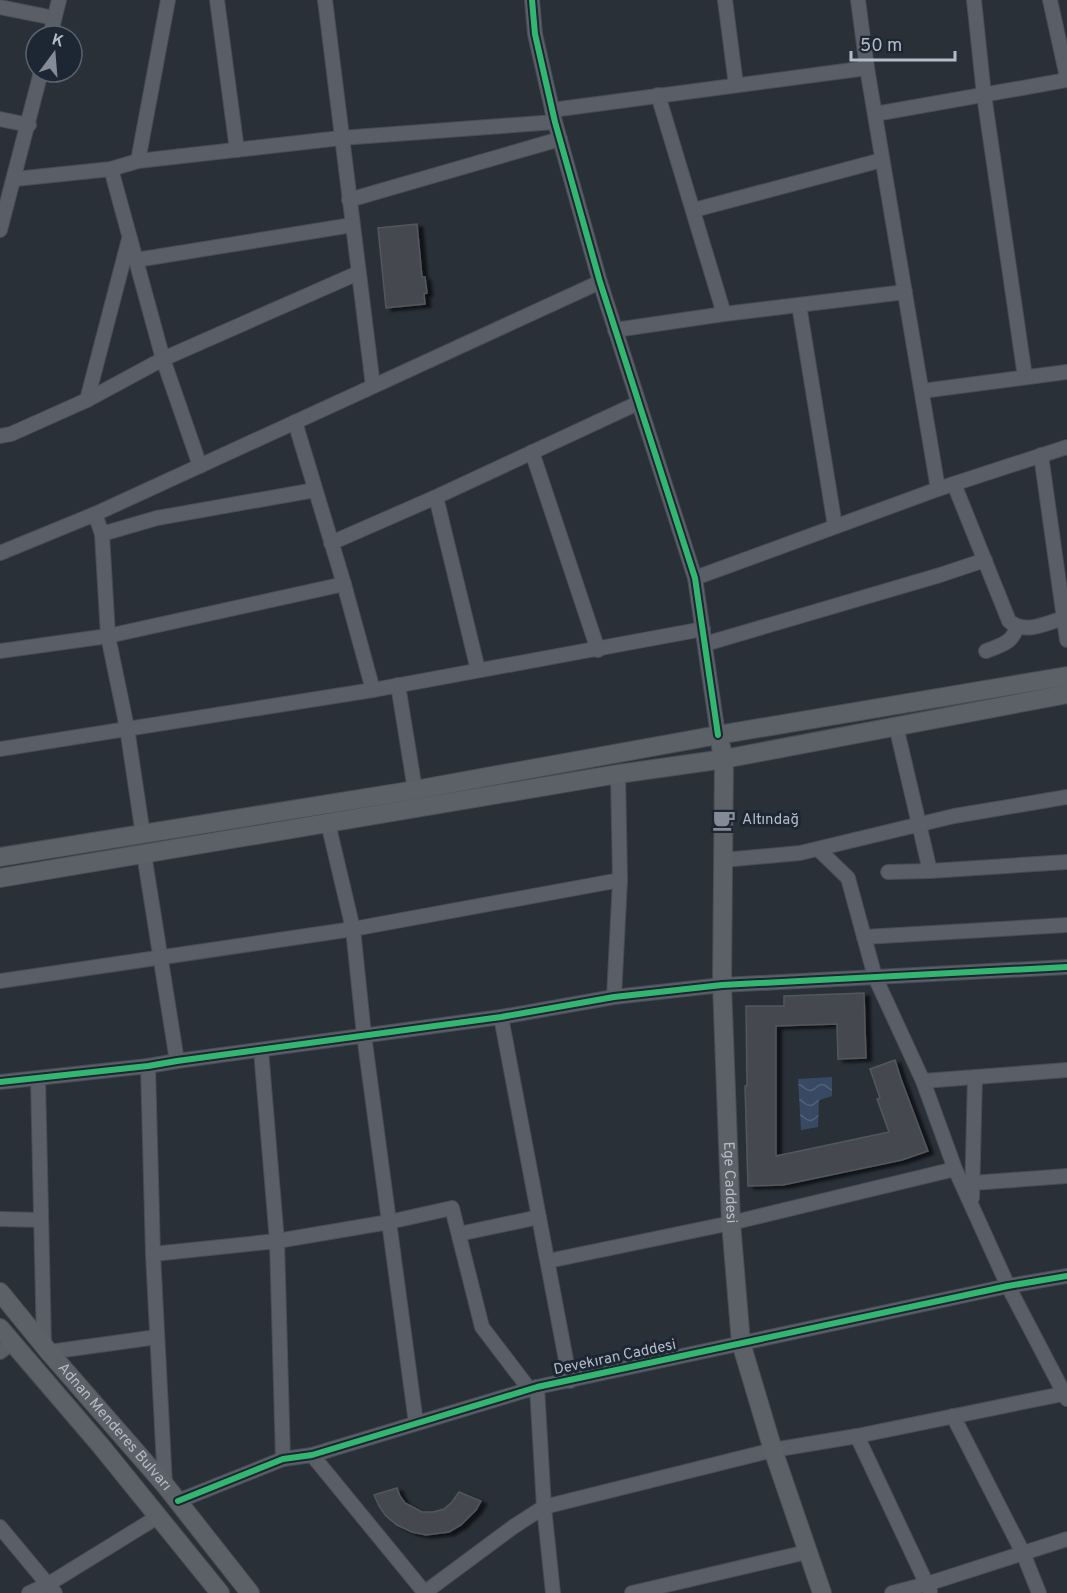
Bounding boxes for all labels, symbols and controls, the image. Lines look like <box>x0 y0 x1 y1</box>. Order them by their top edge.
north arrow <box>24 24 84 84</box>
scale bar <box>851 24 954 62</box>
text: K <box>49 30 66 53</box>
text: 50 m <box>860 35 902 58</box>
cafe icon: Altındağ <box>711 807 737 833</box>
place label: Altındağ <box>742 811 799 830</box>
street label: Ege Caddesi <box>718 1141 741 1224</box>
street label: Devekıran Caddesi <box>552 1336 678 1380</box>
street label: Adnan Menderes Bulvarı <box>53 1359 176 1495</box>

